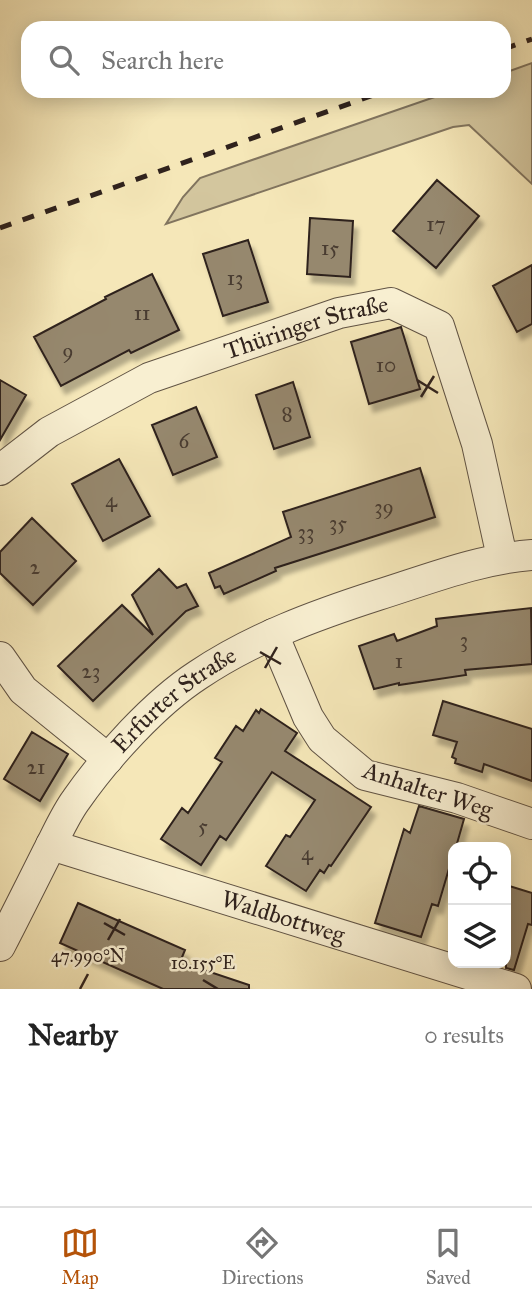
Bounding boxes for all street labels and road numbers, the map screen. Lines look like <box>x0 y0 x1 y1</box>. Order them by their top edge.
street label: Thüringer Straße <box>220 289 391 366</box>
street label: Erfurter Straße <box>105 640 241 759</box>
street label: Anhalter Weg <box>358 755 497 825</box>
street label: Waldbottweg <box>218 884 349 950</box>

